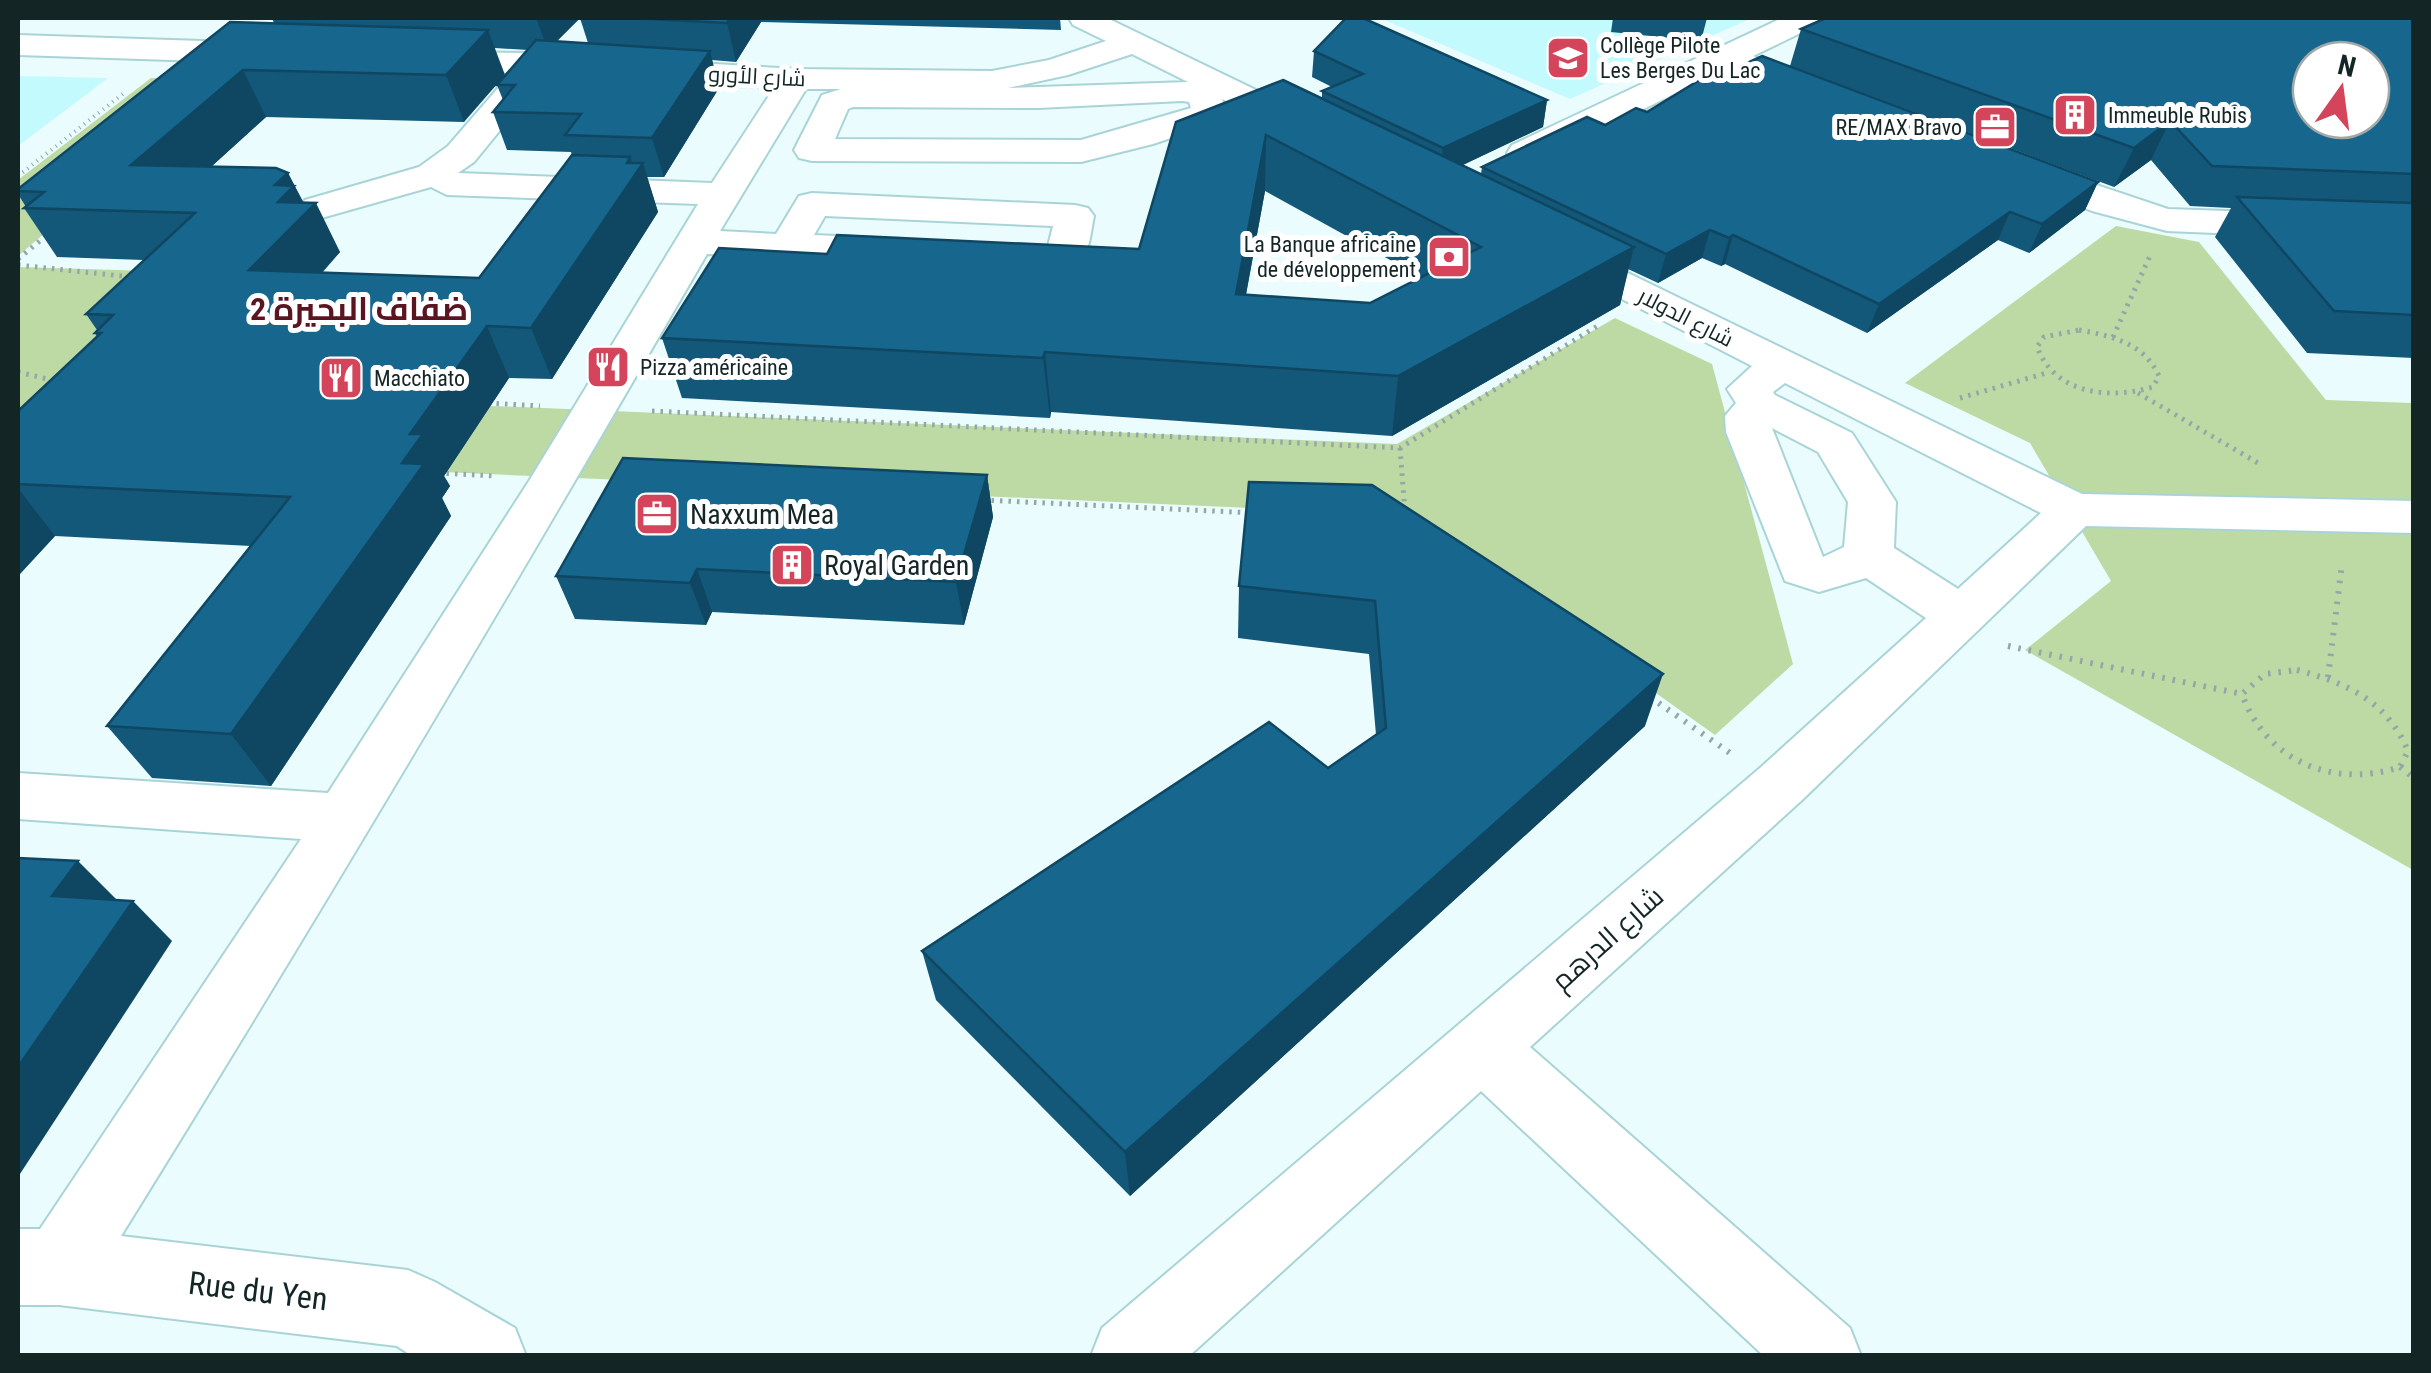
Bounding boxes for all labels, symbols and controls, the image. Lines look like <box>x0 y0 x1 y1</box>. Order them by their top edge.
place label: Collège Pilote Les Berges Du Lac <box>1600 33 1760 83</box>
school or university icon: Collège Pilote Les Berges Du Lac <box>1545 35 1591 81</box>
north arrow <box>2291 40 2391 140</box>
text: N <box>2335 48 2359 84</box>
street label: شارع الأورو <box>708 61 806 94</box>
building icon: Immeuble Rubis <box>2052 92 2098 138</box>
place label: Immeuble Rubis <box>2108 103 2247 128</box>
office icon: RE/MAX Bravo <box>1972 104 2018 150</box>
place label: RE/MAX Bravo <box>1836 115 1962 140</box>
place label: La Banque africaine de développement <box>1244 232 1416 282</box>
bank icon: La Banque africaine de développement <box>1426 234 1472 280</box>
street label: شارع الدولار <box>1631 282 1737 354</box>
district label: ضفاف البحيرة 2 <box>250 290 468 328</box>
restaurant icon: Pizza américaine <box>585 344 631 390</box>
restaurant icon: Macchiato <box>318 355 364 401</box>
place label: Pizza américaine <box>640 355 788 380</box>
place label: Macchiato <box>374 366 465 391</box>
office icon: Naxxum Mea <box>634 491 680 537</box>
place label: Naxxum Mea <box>690 498 834 531</box>
building icon: Royal Garden <box>769 542 815 588</box>
place label: Royal Garden <box>824 549 969 582</box>
street label: شارع الدرهم <box>1545 880 1672 999</box>
street label: Rue du Yen <box>186 1264 330 1318</box>

